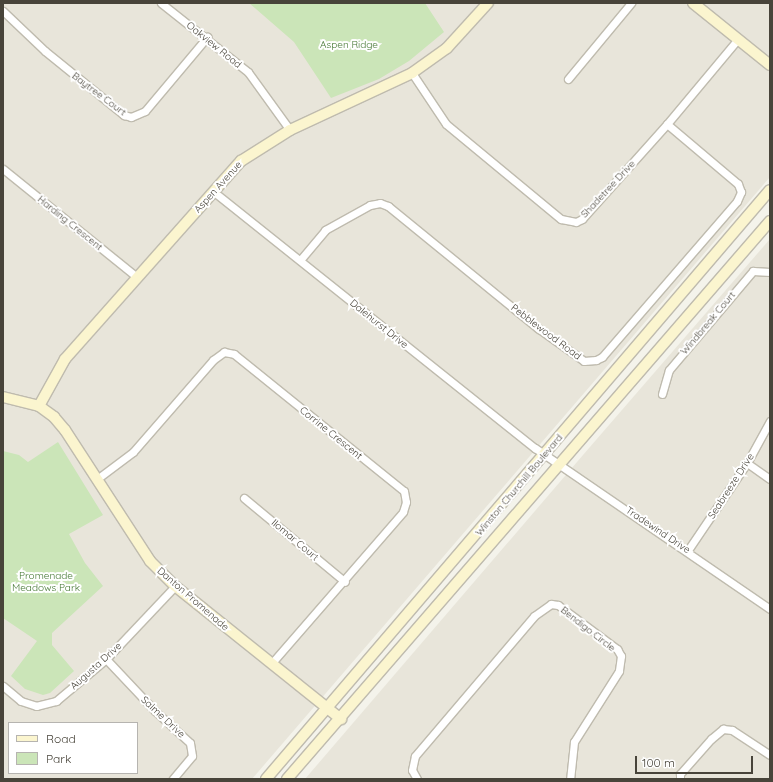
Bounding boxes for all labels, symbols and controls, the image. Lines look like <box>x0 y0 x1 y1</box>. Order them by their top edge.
street label: Oakview Road <box>184 19 244 71</box>
park label: Aspen Ridge <box>320 39 378 51</box>
street label: Baytree Court <box>70 70 128 118</box>
street label: Shadetree Drive <box>578 158 638 220</box>
street label: Aspen Avenue <box>192 159 244 215</box>
street label: Harding Crescent <box>35 193 105 253</box>
street label: Windbreak Court <box>678 289 738 357</box>
street label: Dalehurst Drive <box>348 297 410 351</box>
street label: Pebblewood Road <box>509 302 583 362</box>
street label: Corrine Crescent <box>297 404 365 462</box>
street label: Winston Churchill Boulevard <box>473 432 565 538</box>
street label: Seabreeze Drive <box>705 451 757 521</box>
street label: Tradewind Drive <box>623 504 693 556</box>
street label: Ilomar Court <box>269 517 321 563</box>
street label: Danton Promenade <box>155 565 231 633</box>
park label: Promenade Meadows Park <box>12 569 80 592</box>
street label: Bendigo Circle <box>558 604 618 654</box>
street label: Augusta Drive <box>68 640 124 692</box>
street label: Salme Drive <box>139 694 187 740</box>
legend <box>8 722 138 774</box>
text: Road <box>46 731 76 746</box>
scale bar <box>637 748 755 774</box>
text: Park <box>46 751 71 766</box>
text: 100 m <box>642 755 675 770</box>

